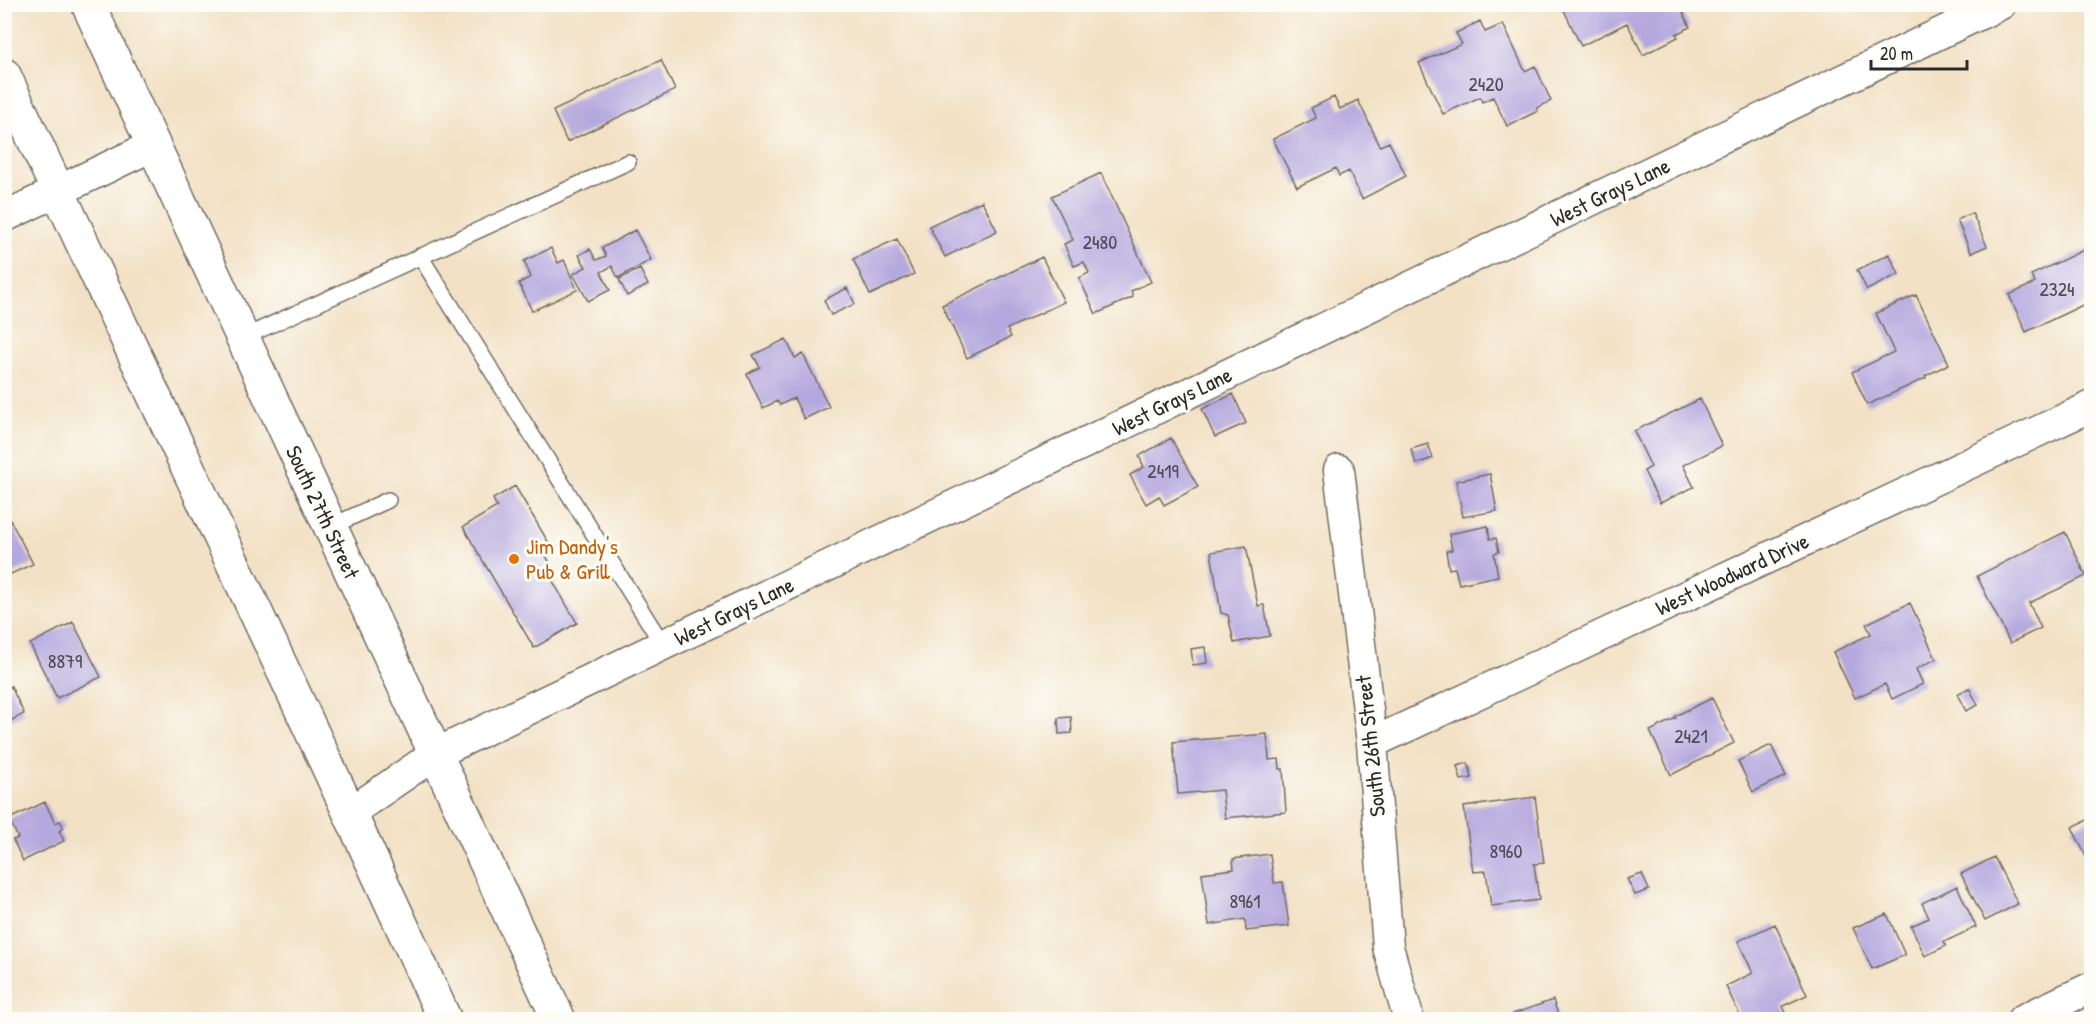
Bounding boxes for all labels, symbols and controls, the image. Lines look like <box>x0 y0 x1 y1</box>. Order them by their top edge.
scale bar <box>1871 33 1967 71</box>
text: 20 m <box>1880 41 1913 66</box>
house number: 2420 <box>1468 70 1504 97</box>
street label: West Grays Lane <box>1545 150 1675 234</box>
house number: 2480 <box>1083 228 1117 255</box>
house number: 2324 <box>2039 275 2075 302</box>
street label: West Grays Lane <box>1107 359 1237 443</box>
street label: South 27th Street <box>279 440 367 584</box>
house number: 2419 <box>1147 457 1179 484</box>
street label: West Woodward Drive <box>1651 525 1814 623</box>
place label: Jim Dandy's Pub & Grill <box>526 531 618 586</box>
marker: Jim Dandy's Pub & Grill <box>507 552 521 566</box>
street label: West Grays Lane <box>669 569 799 653</box>
house number: 8879 <box>48 647 82 674</box>
street label: South 26th Street <box>1348 673 1392 818</box>
house number: 2421 <box>1674 722 1708 749</box>
house number: 8960 <box>1490 837 1523 864</box>
house number: 8961 <box>1229 887 1261 914</box>

